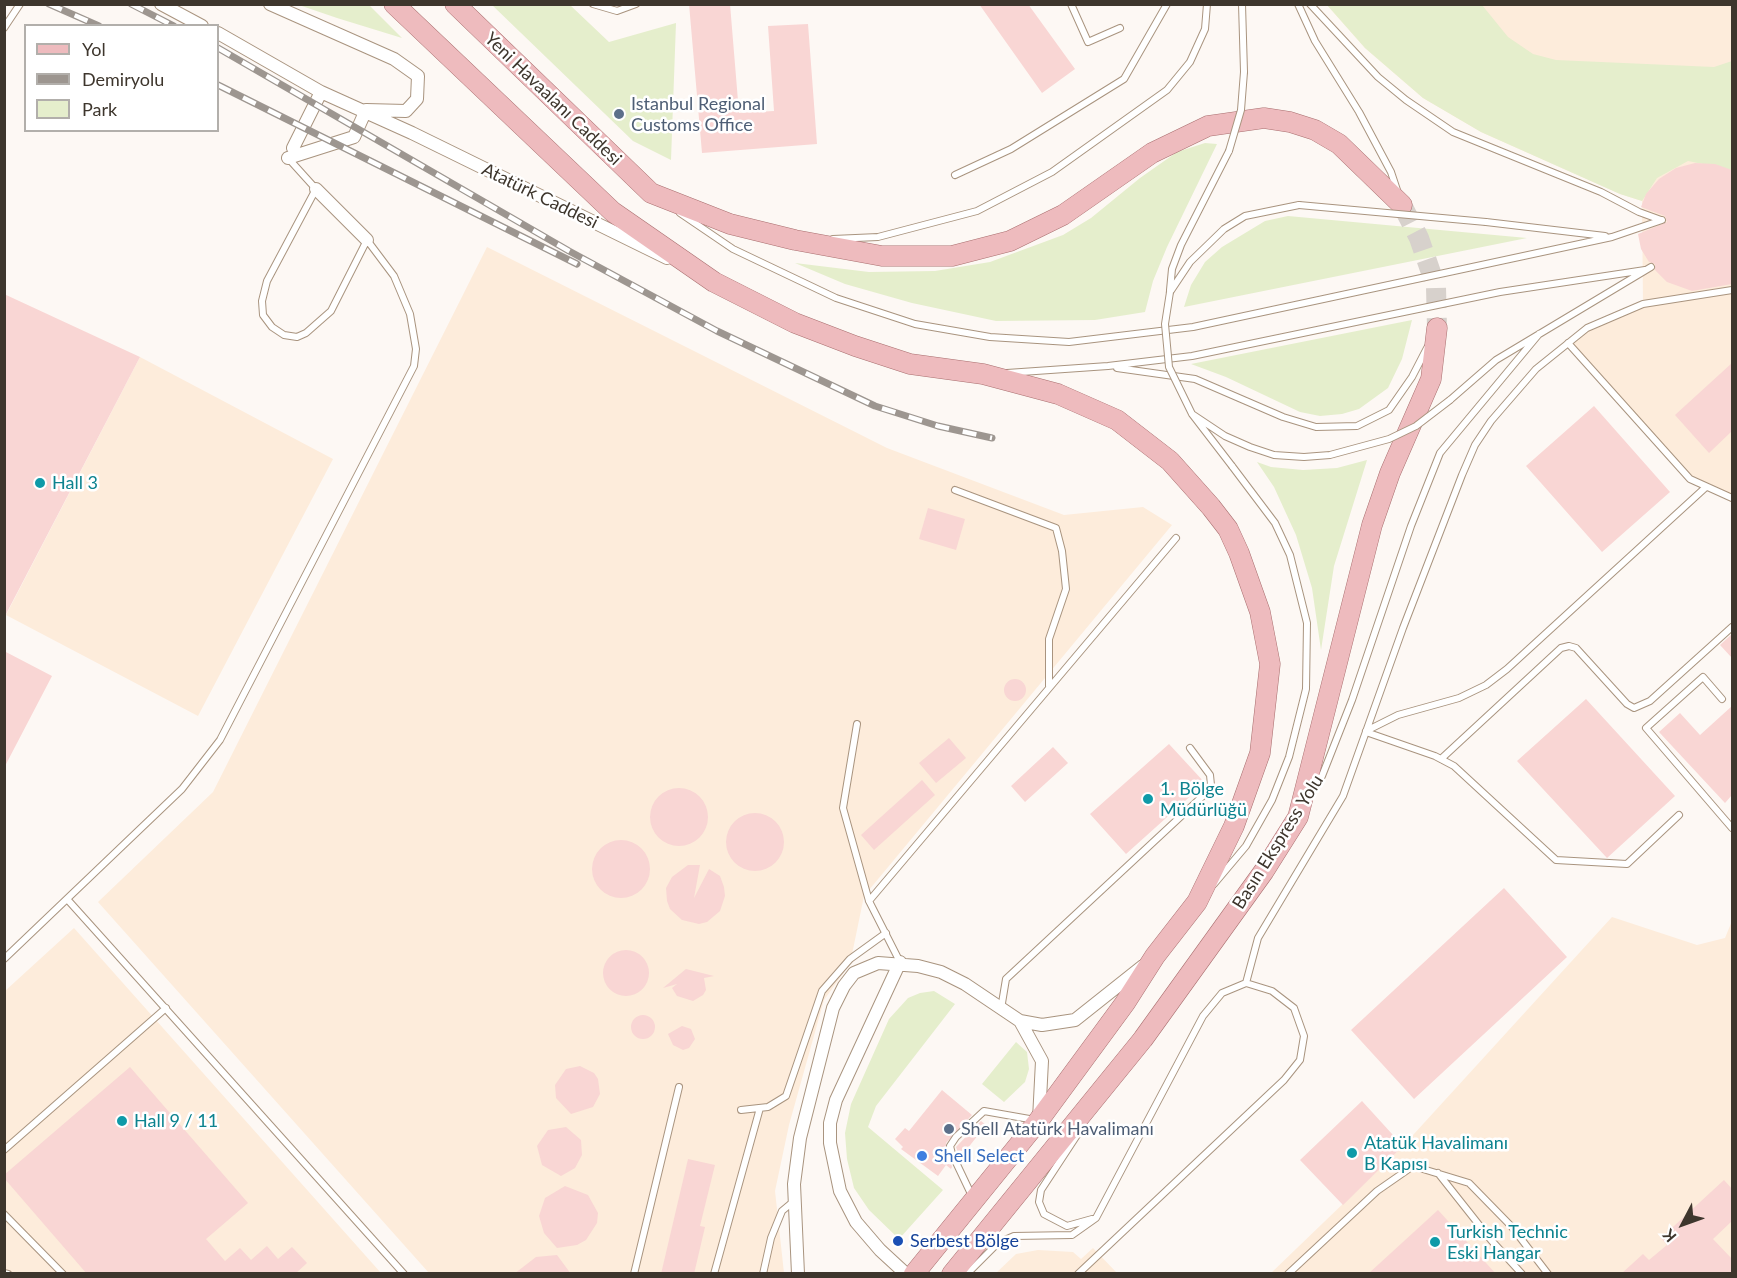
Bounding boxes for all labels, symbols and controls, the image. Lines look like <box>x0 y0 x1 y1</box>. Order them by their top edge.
legend <box>24 24 219 132</box>
street label: Yeni Havaalanı Caddesi <box>480 28 626 170</box>
text: Yol <box>82 38 106 60</box>
text: Demiryolu <box>82 68 164 90</box>
place label: Istanbul Regional Customs Office <box>631 93 765 136</box>
text: Park <box>82 98 117 120</box>
marker: Istanbul Regional Customs Office <box>612 107 626 121</box>
street label: Atatürk Caddesi <box>478 159 602 233</box>
place label: Hall 3 <box>52 472 98 494</box>
marker: Hall 3 <box>33 476 47 490</box>
street label: Basın Ekspress Yolu <box>1228 771 1328 913</box>
place label: 1. Bölge Müdürlüğü <box>1160 778 1247 820</box>
marker: 1. Bölge Müdürlüğü <box>1141 792 1155 806</box>
place label: Hall 9 / 11 <box>134 1110 218 1132</box>
marker: Hall 9 / 11 <box>115 1114 129 1128</box>
place label: Shell Atatürk Havalimanı <box>961 1118 1154 1140</box>
marker: Shell Atatürk Havalimanı <box>942 1122 956 1136</box>
place label: Atatük Havalimanı B Kapısı <box>1364 1132 1508 1174</box>
place label: Shell Select <box>934 1145 1024 1167</box>
marker: Atatük Havalimanı B Kapısı <box>1345 1146 1359 1160</box>
marker: Shell Select <box>915 1149 929 1163</box>
north arrow <box>1653 1194 1713 1254</box>
place label: Turkish Technic Eski Hangar <box>1447 1221 1568 1264</box>
text: K <box>1658 1226 1680 1247</box>
place label: Serbest Bölge <box>910 1230 1019 1252</box>
marker: Serbest Bölge <box>891 1234 905 1248</box>
marker: Turkish Technic Eski Hangar <box>1428 1235 1442 1249</box>

